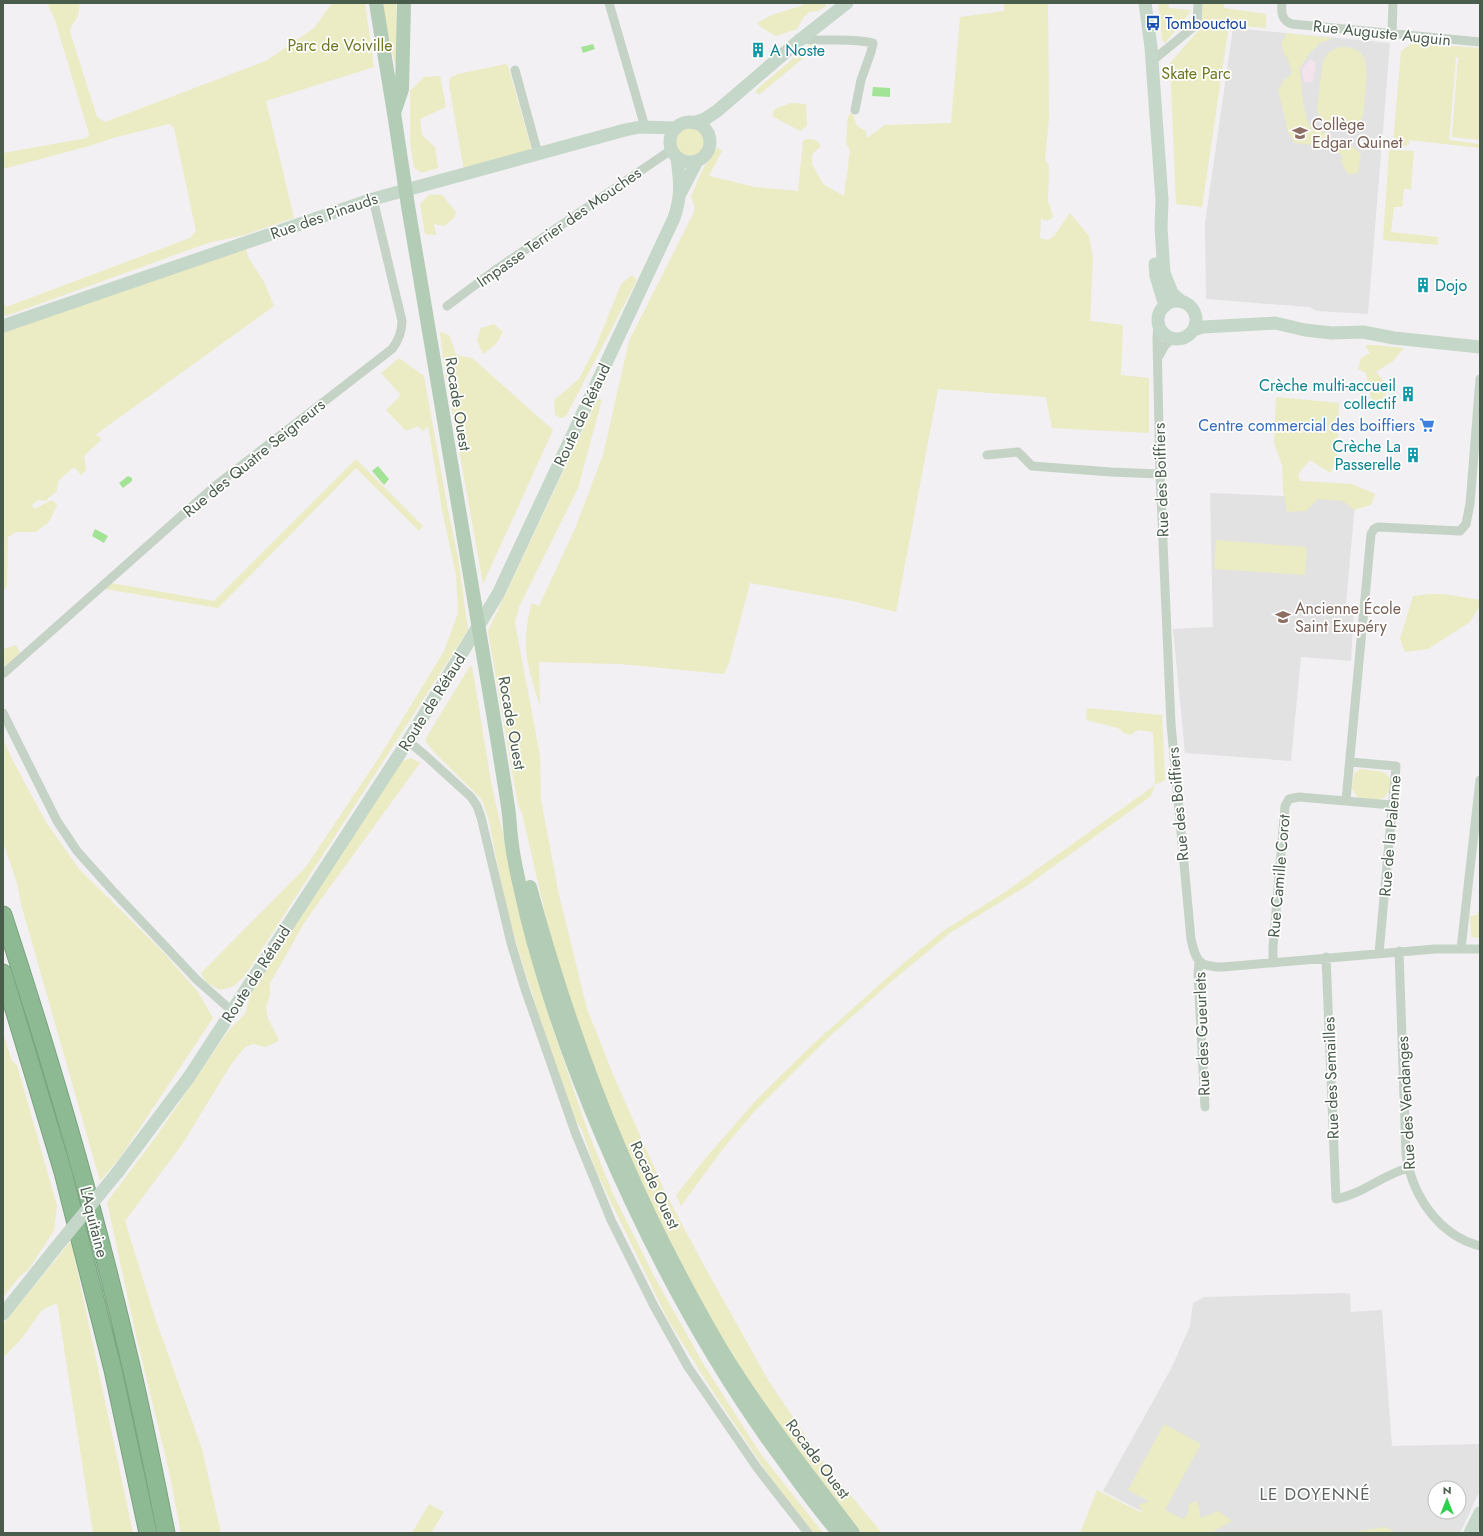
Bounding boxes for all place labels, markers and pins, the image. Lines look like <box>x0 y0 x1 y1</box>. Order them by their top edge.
place label: Tombouctou <box>1165 12 1247 35</box>
bus stop icon: Tombouctou <box>1144 14 1162 32</box>
place label: A Noste <box>770 39 825 62</box>
building icon: A Noste <box>749 41 767 59</box>
place label: Collège Edgar Quinet <box>1312 113 1403 154</box>
school or university icon: Collège Edgar Quinet <box>1291 124 1309 142</box>
place label: Dojo <box>1435 274 1468 297</box>
building icon: Dojo <box>1414 276 1432 294</box>
place label: Crèche multi-accueil collectif <box>1259 374 1396 415</box>
building icon: Crèche multi-accueil collectif <box>1399 385 1417 403</box>
place label: Centre commercial des boiffiers <box>1198 414 1415 437</box>
supermarket icon: Centre commercial des boiffiers <box>1418 416 1436 434</box>
place label: Crèche La Passerelle <box>1333 435 1401 476</box>
building icon: Crèche La Passerelle <box>1404 446 1422 464</box>
place label: Ancienne École Saint Exupéry <box>1295 597 1401 638</box>
school or university icon: Ancienne École Saint Exupéry <box>1274 608 1292 626</box>

